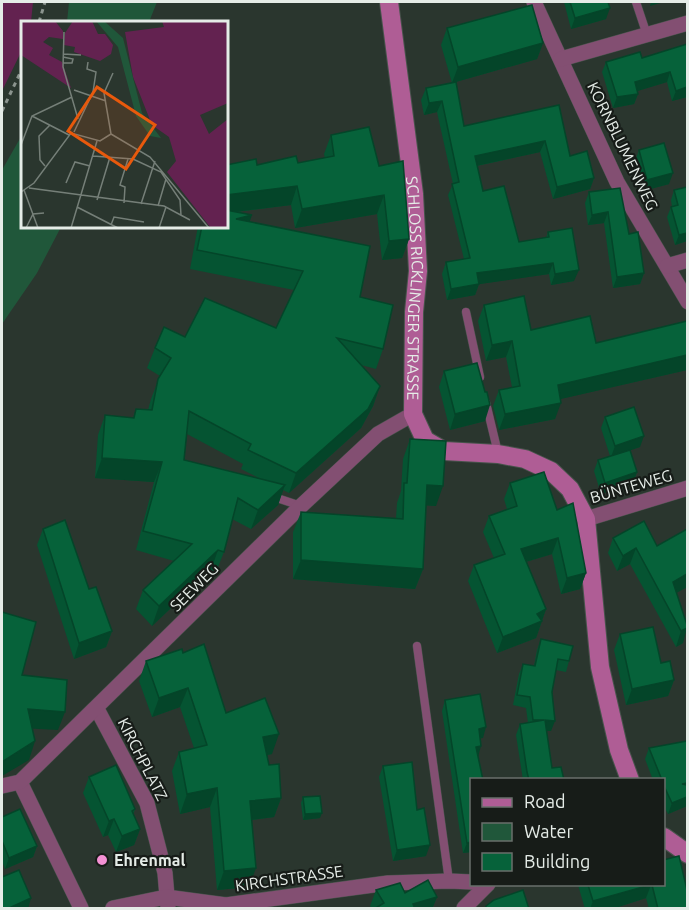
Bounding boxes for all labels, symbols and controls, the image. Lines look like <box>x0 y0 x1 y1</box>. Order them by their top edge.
inset map <box>21 21 228 228</box>
street label: KORNBLUMENWEG <box>584 79 662 213</box>
street label: SCHLOSS RICKLINGER STRASSE <box>403 175 427 400</box>
street label: BÜNTEWEG <box>588 466 674 506</box>
street label: SEEWEG <box>166 559 222 615</box>
street label: KIRCHPLATZ <box>114 715 172 803</box>
legend <box>470 778 665 886</box>
text: Road <box>524 791 566 811</box>
text: Water <box>524 821 574 841</box>
place label: Ehrenmal <box>114 851 185 869</box>
text: Building <box>524 851 590 871</box>
marker: Ehrenmal <box>95 853 109 867</box>
street label: KIRCHSTRASSE <box>234 862 344 894</box>

